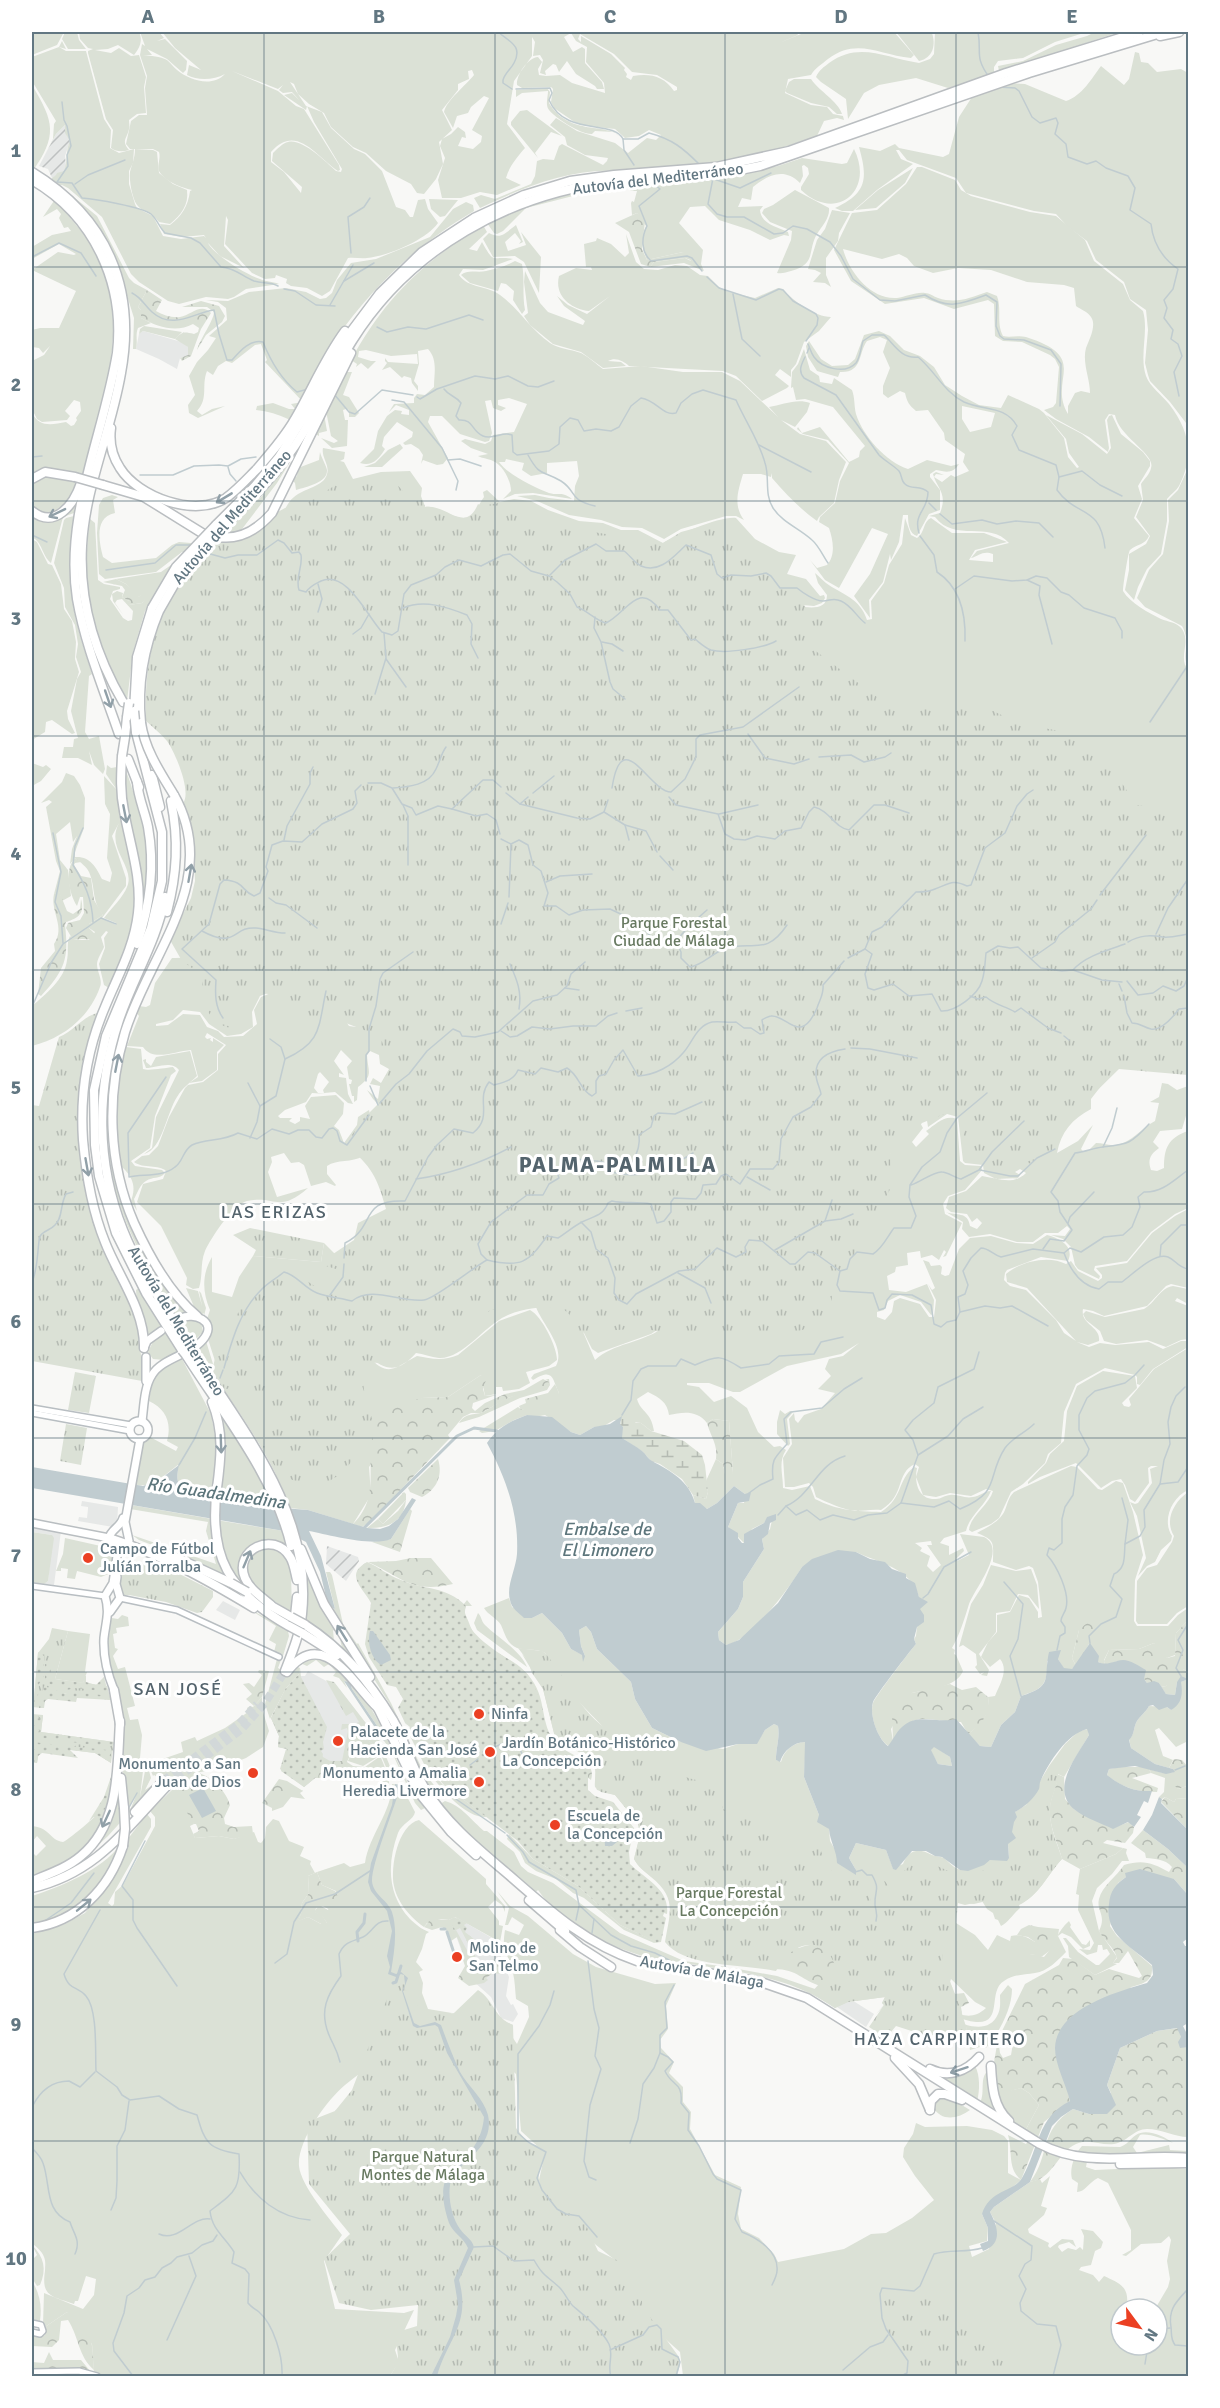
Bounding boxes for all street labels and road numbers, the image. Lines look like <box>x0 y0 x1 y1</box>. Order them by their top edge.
street label: Autovía del Mediterráneo <box>571 159 745 199</box>
street label: Autovía del Mediterráneo <box>168 446 296 588</box>
street label: Autovía del Mediterráneo <box>123 1242 229 1400</box>
street label: Autovía de Málaga <box>638 1951 766 1993</box>

